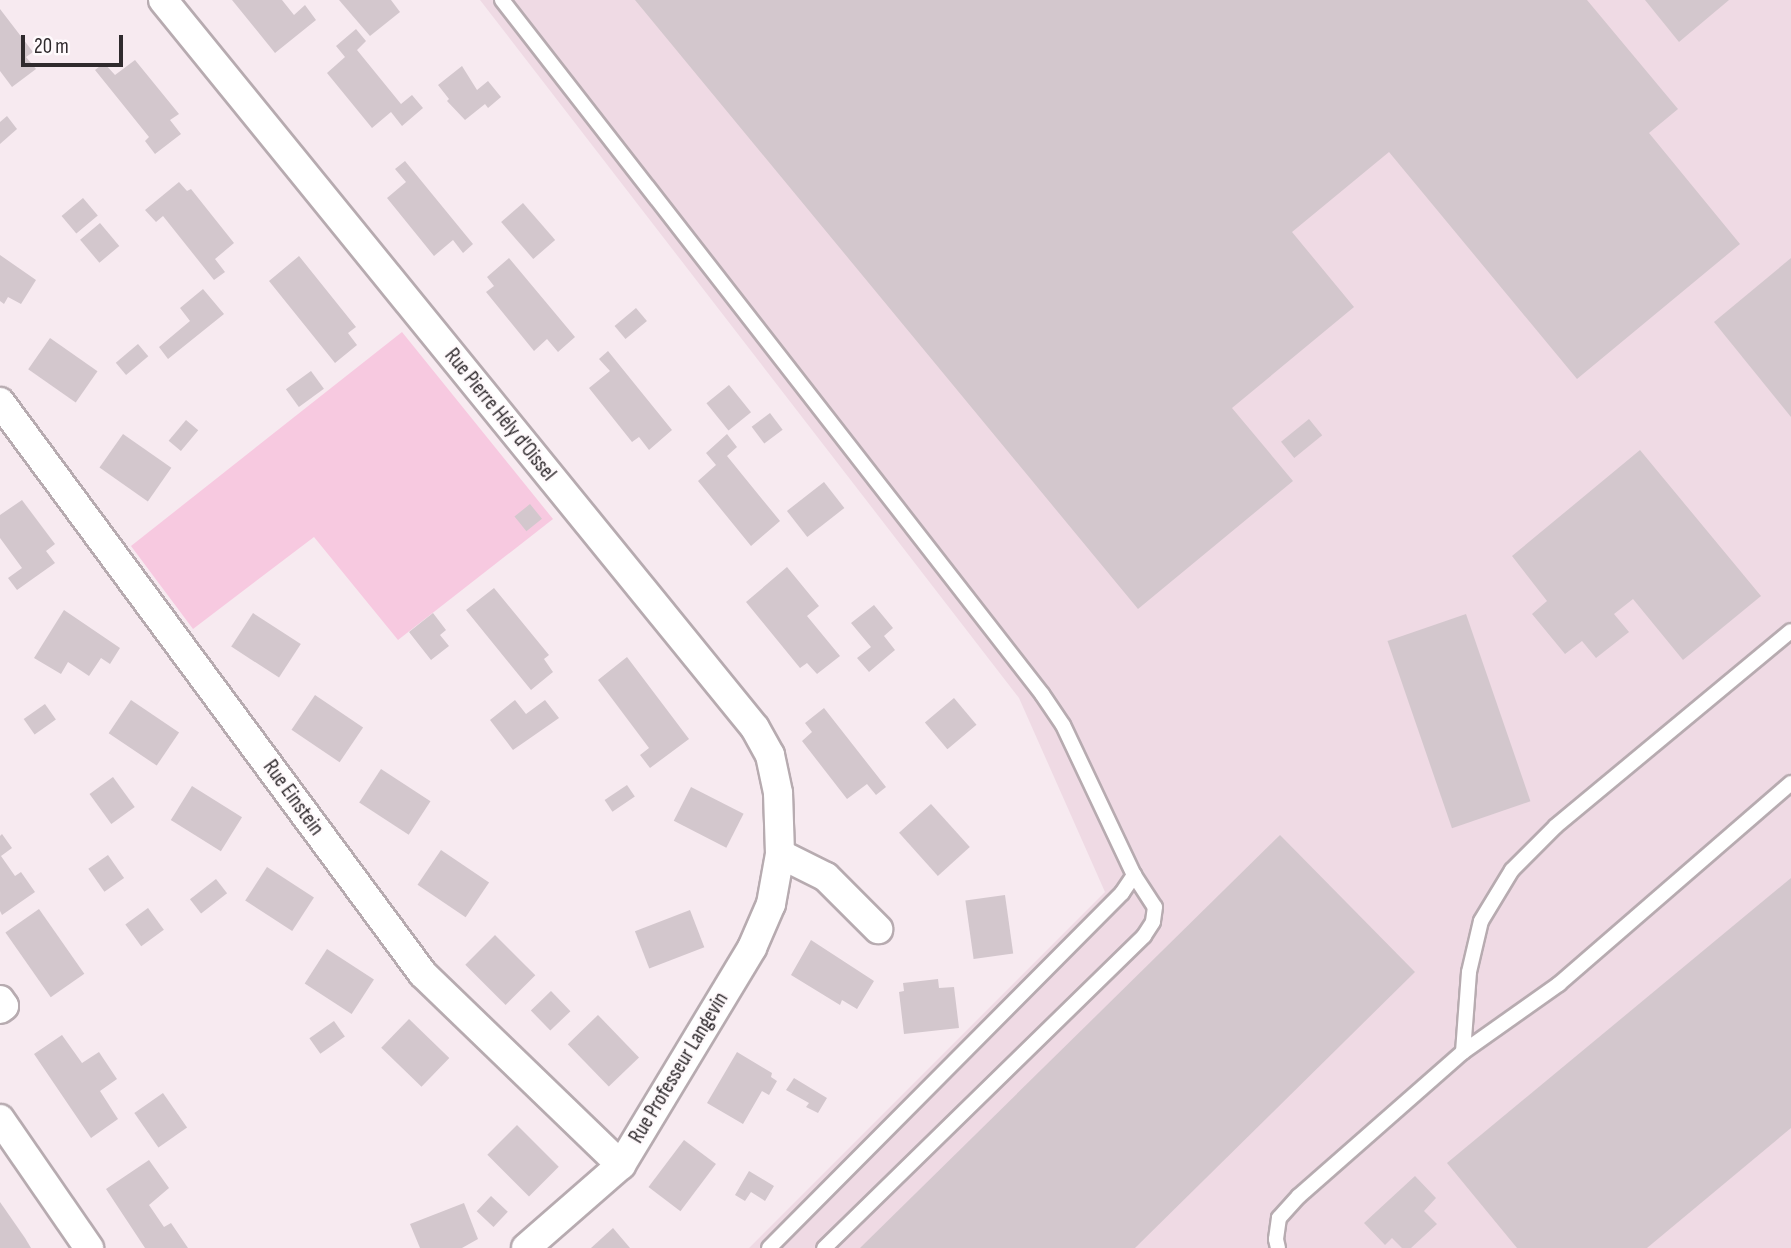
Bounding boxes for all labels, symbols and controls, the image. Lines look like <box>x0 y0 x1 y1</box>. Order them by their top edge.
scale bar <box>24 21 126 65</box>
text: 20 m <box>34 34 69 59</box>
street label: Rue Pierre Hély d'Oissel <box>439 344 561 486</box>
street label: Rue Einstein <box>257 755 329 841</box>
street label: Rue Professeur Langevin <box>624 988 734 1148</box>

